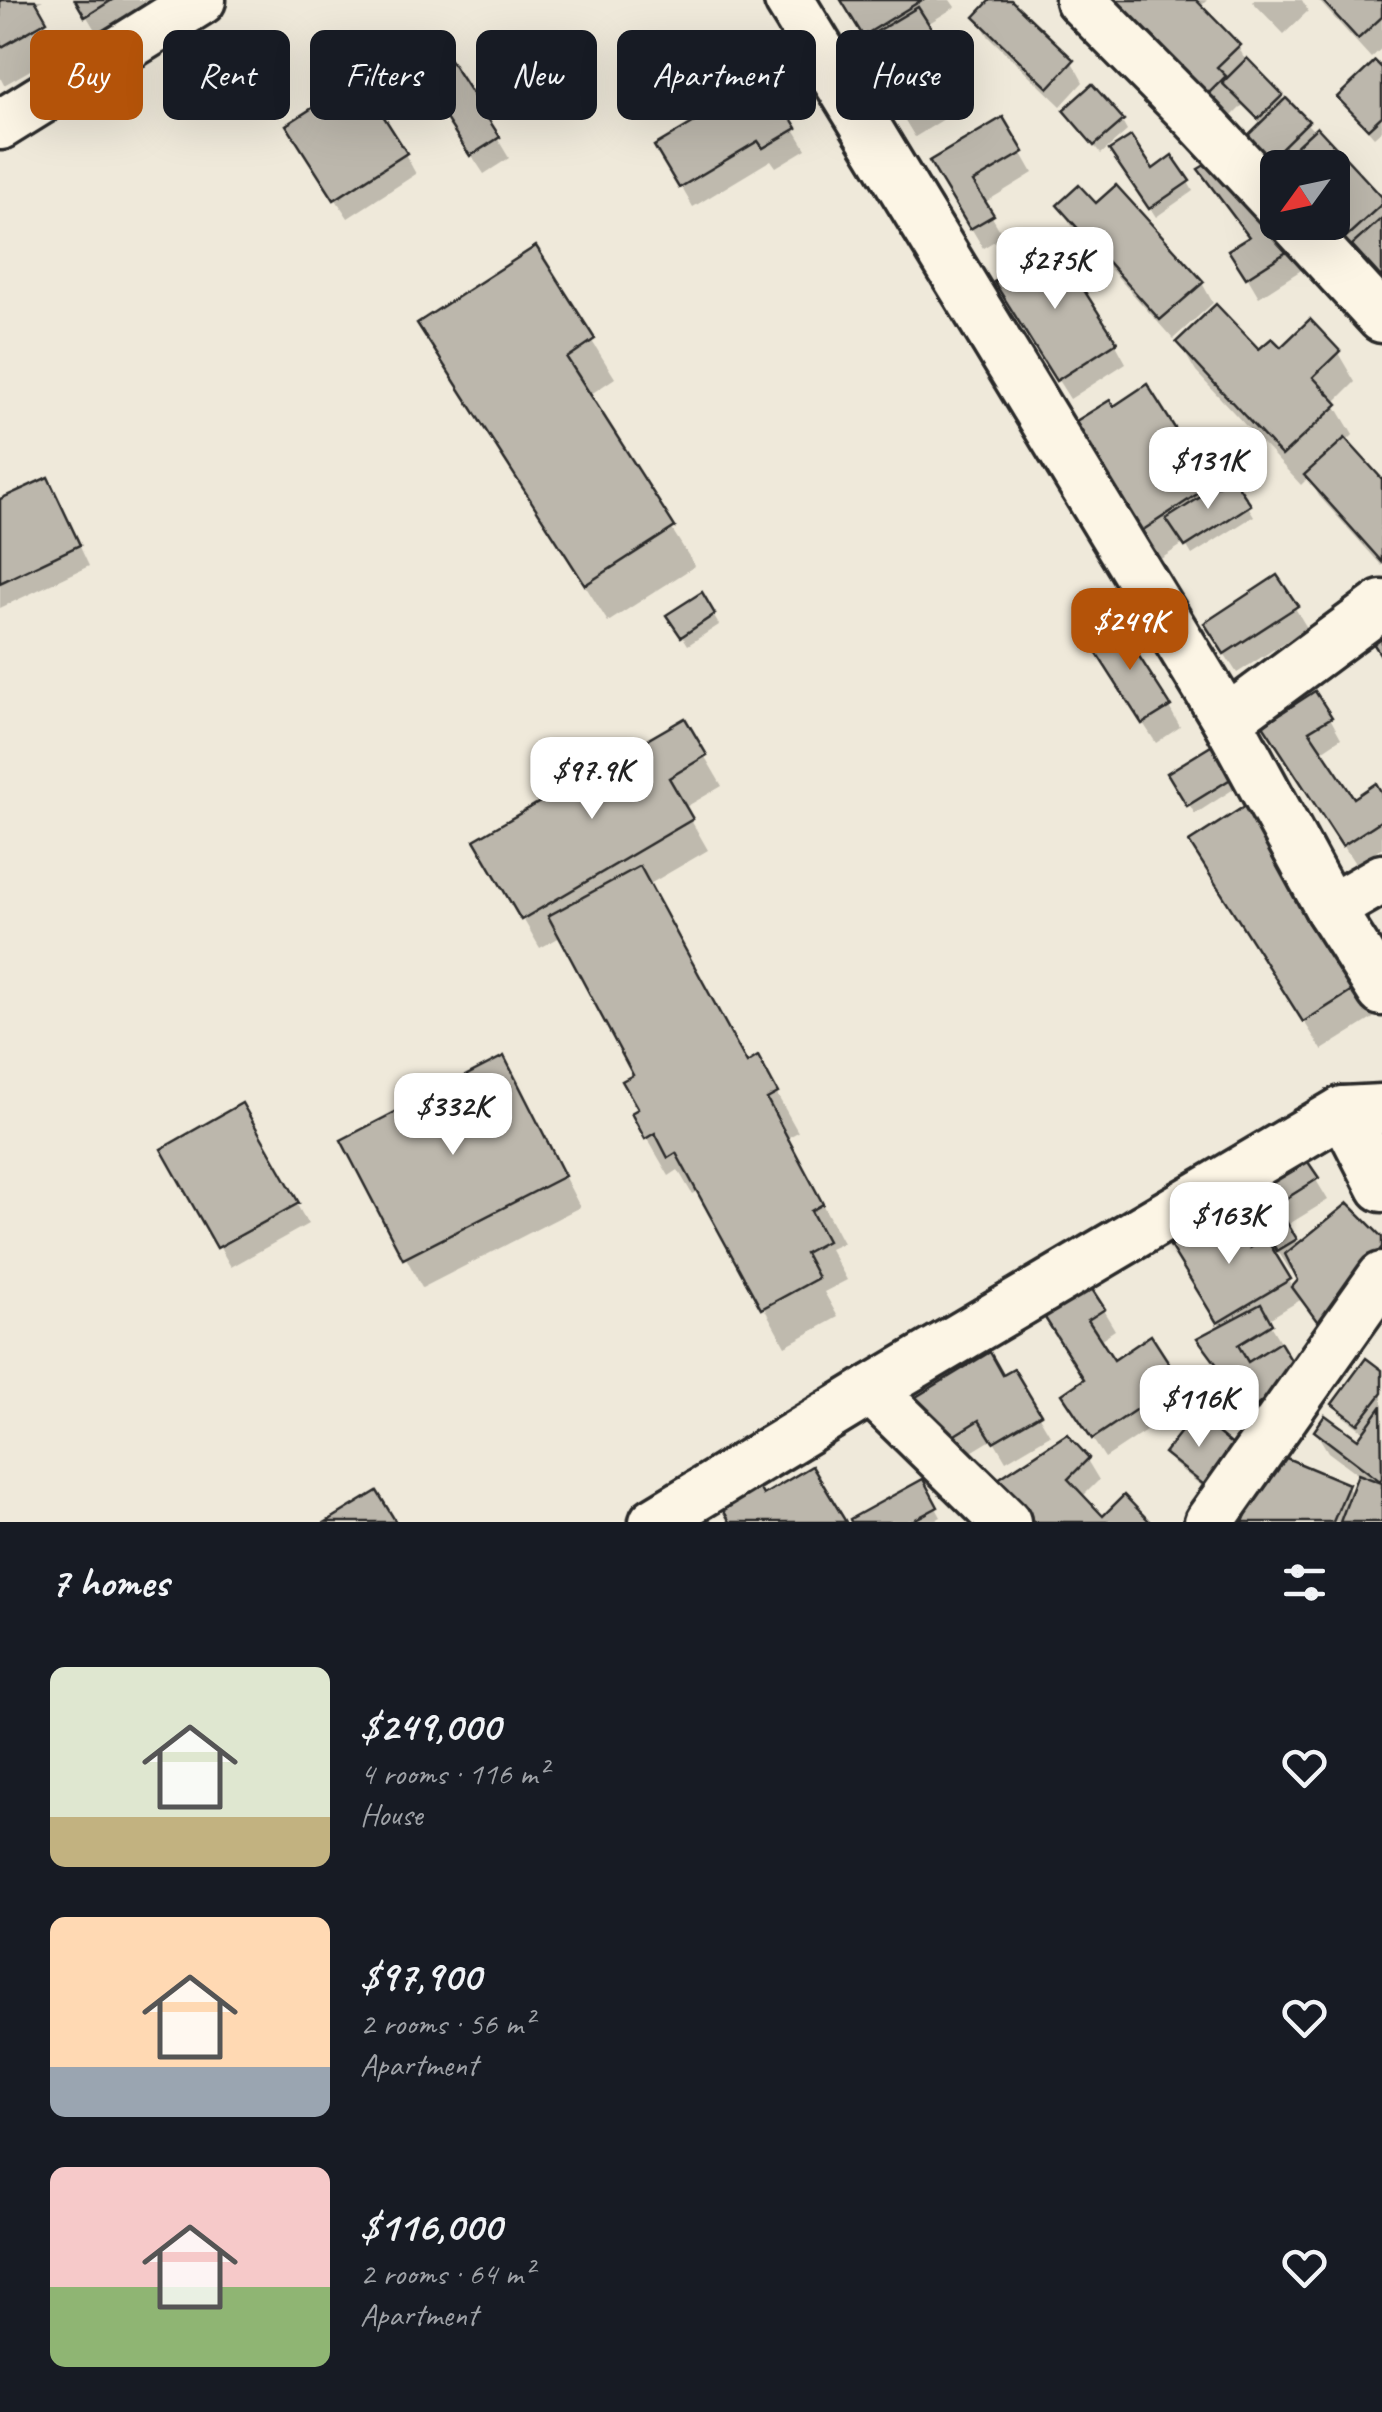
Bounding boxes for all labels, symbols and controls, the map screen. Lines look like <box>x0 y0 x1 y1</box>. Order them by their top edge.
chip: Buy <box>30 30 143 120</box>
chip: Rent <box>163 30 290 120</box>
chip: Filters <box>310 30 456 120</box>
chip: New <box>476 30 597 120</box>
chip: Apartment <box>617 30 816 120</box>
chip: House <box>836 30 974 120</box>
north arrow <box>1260 150 1350 240</box>
map controls <box>1260 150 1350 240</box>
pin: $275K <box>985 227 1125 312</box>
text: $275K <box>1018 239 1092 280</box>
pin: $131K <box>1138 427 1278 512</box>
text: $131K <box>1171 439 1245 480</box>
pin: $249K <box>1060 588 1200 673</box>
text: $249K <box>1093 600 1167 641</box>
pin: $97.9K <box>511 737 673 822</box>
text: $97.9K <box>552 749 632 790</box>
pin: $332K <box>383 1073 523 1158</box>
text: $332K <box>416 1085 490 1126</box>
pin: $163K <box>1159 1182 1299 1267</box>
text: $163K <box>1192 1194 1266 1235</box>
pin: $116K <box>1129 1365 1269 1450</box>
text: $116K <box>1162 1377 1236 1418</box>
icon: filters <box>1277 1555 1332 1610</box>
text: 7 homes <box>50 1556 168 1609</box>
text: $249,000 <box>360 1700 500 1753</box>
icon: home <box>130 1707 250 1827</box>
icon: heart <box>1277 1740 1332 1795</box>
text: 4 rooms · 116 m² <box>360 1753 547 1794</box>
text: House <box>360 1794 422 1835</box>
text: $97,900 <box>360 1950 481 2003</box>
icon: home <box>130 1957 250 2077</box>
icon: heart <box>1277 1990 1332 2045</box>
text: 2 rooms · 56 m² <box>360 2003 533 2044</box>
text: Apartment <box>360 2044 478 2085</box>
text: $116,000 <box>360 2200 502 2253</box>
icon: home <box>130 2207 250 2327</box>
icon: heart <box>1277 2240 1332 2295</box>
text: 2 rooms · 64 m² <box>360 2253 533 2294</box>
text: Apartment <box>360 2294 478 2335</box>

